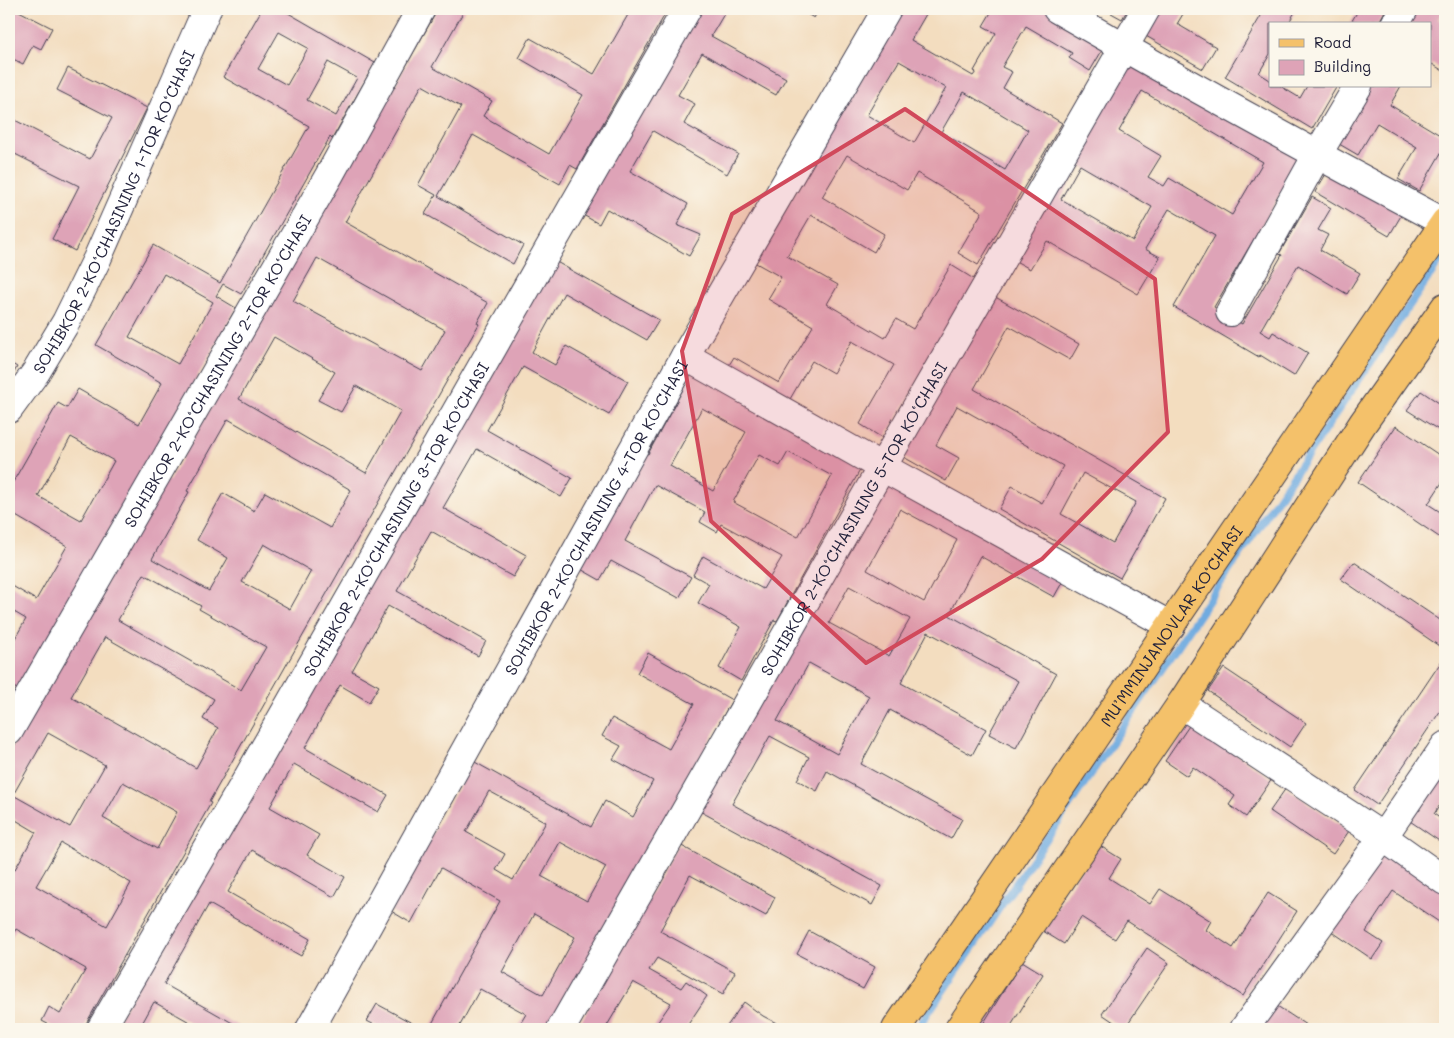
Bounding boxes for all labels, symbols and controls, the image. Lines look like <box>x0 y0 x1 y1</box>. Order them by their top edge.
legend <box>1269 22 1432 88</box>
text: Road <box>1314 32 1351 52</box>
street label: SOHIBKOR 2-KO‘CHASINING 1-TOR KO‘CHASI <box>27 47 198 377</box>
text: Building <box>1314 56 1371 76</box>
street label: SOHIBKOR 2-KO‘CHASINING 2-TOR KO‘CHASI <box>118 210 315 531</box>
street label: SOHIBKOR 2-KO‘CHASINING 4-TOR KO‘CHASI <box>499 356 692 679</box>
street label: SOHIBKOR 2-KO‘CHASINING 3-TOR KO‘CHASI <box>298 358 493 679</box>
street label: SOHIBKOR 2-KO‘CHASINING 5-TOR KO‘CHASI <box>755 358 951 679</box>
street label: MU’MMINJANOVLAR KO‘CHASI <box>1095 521 1246 730</box>

